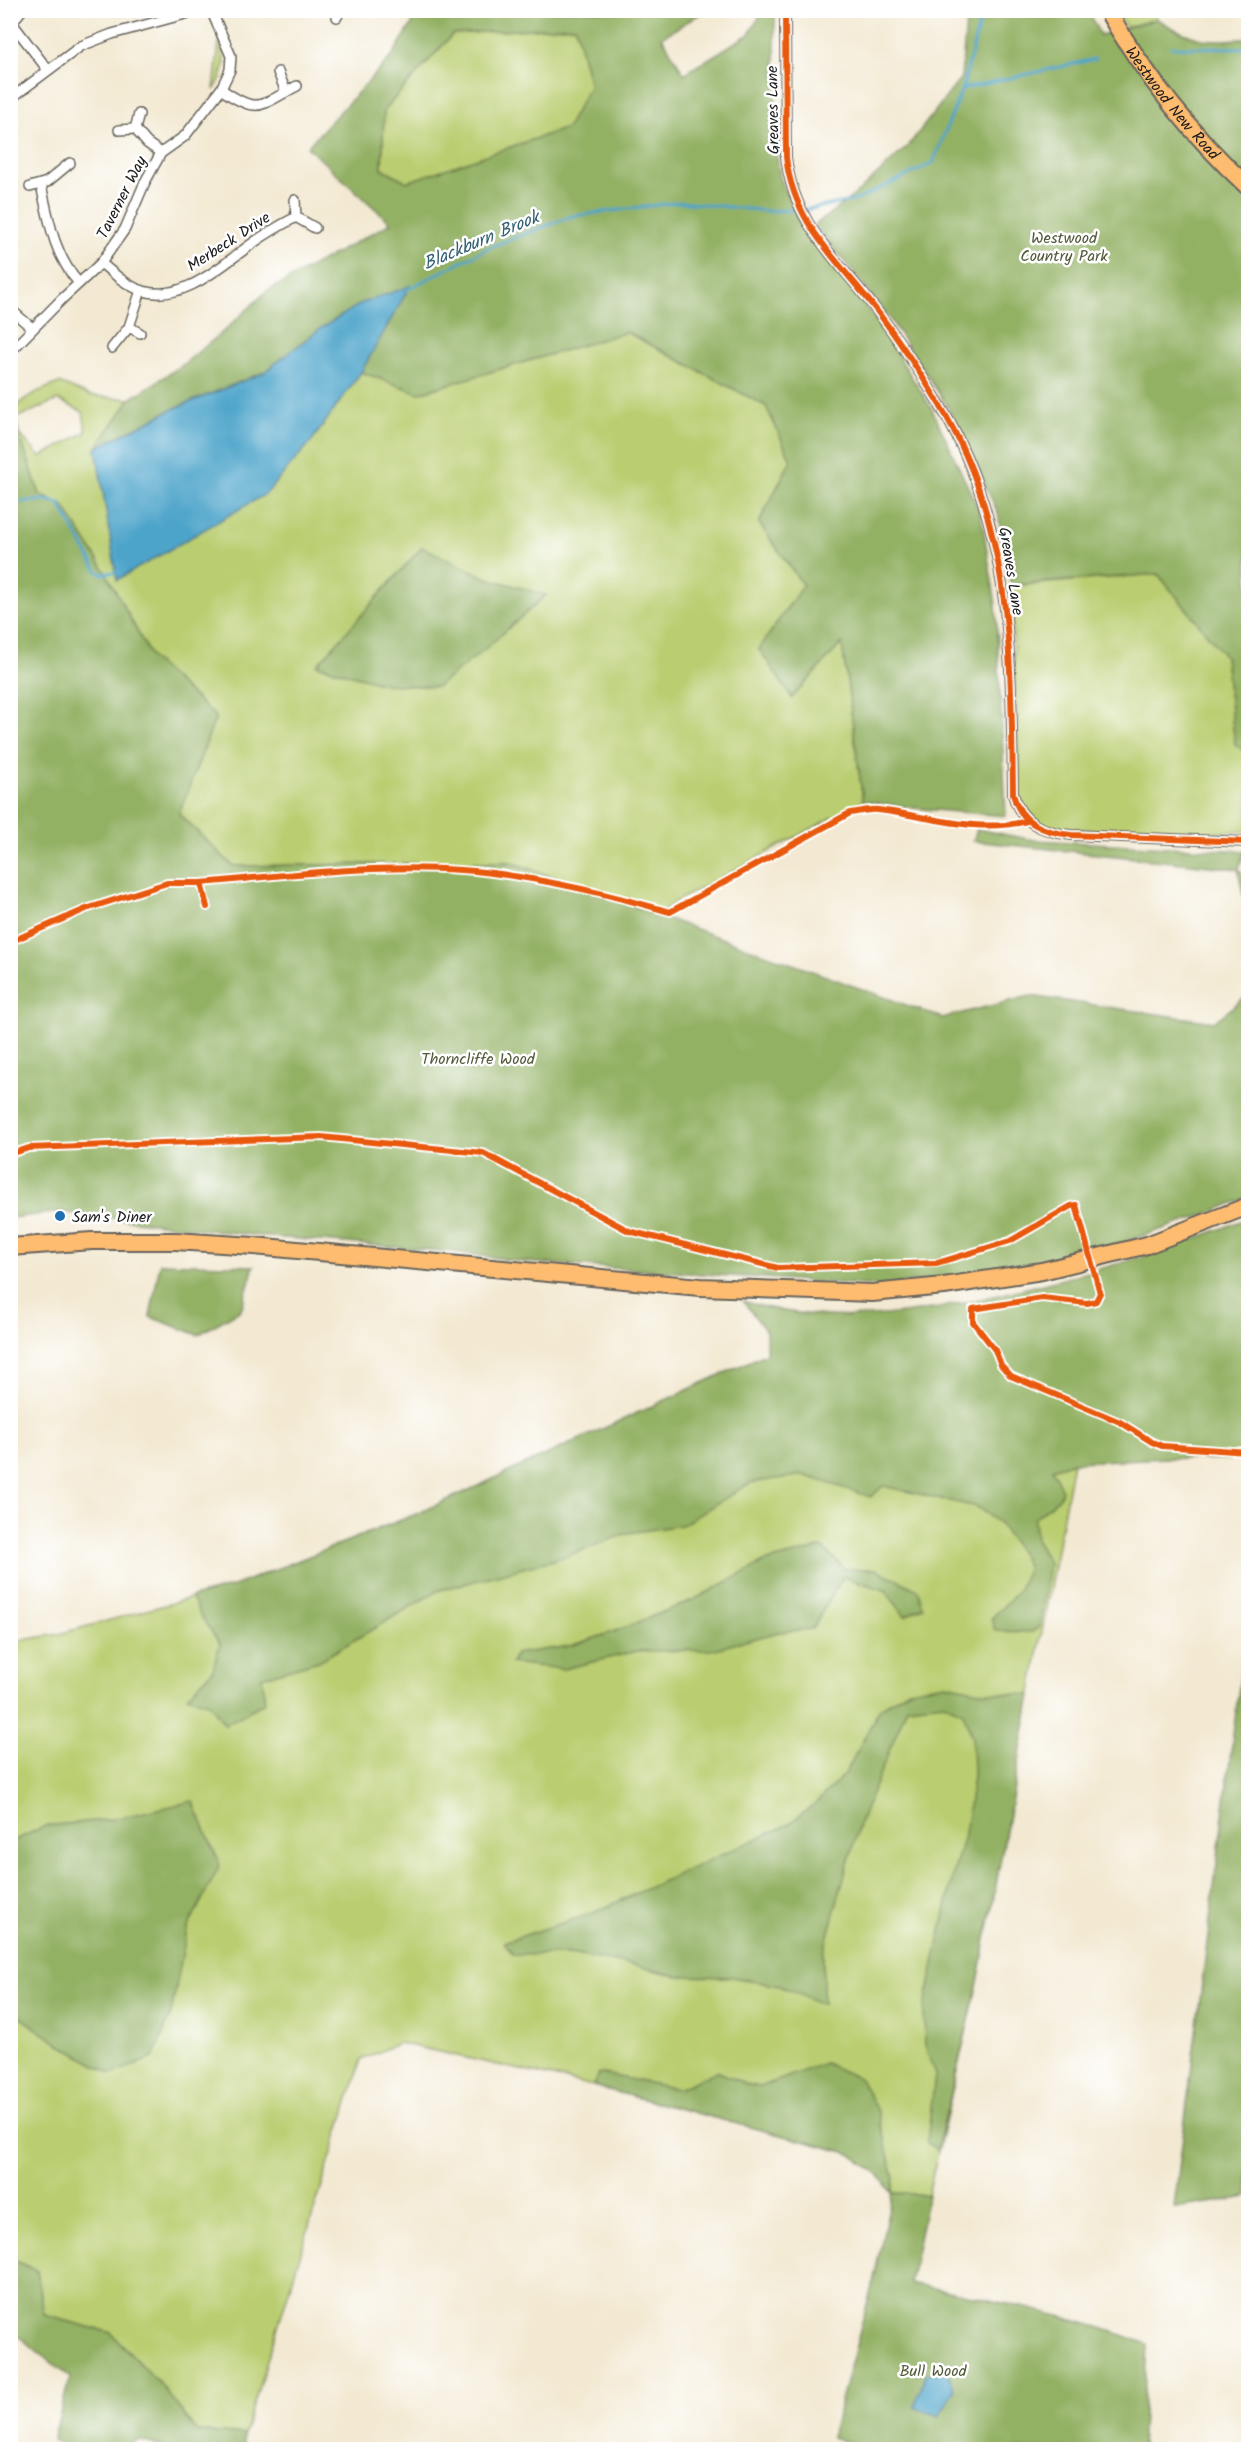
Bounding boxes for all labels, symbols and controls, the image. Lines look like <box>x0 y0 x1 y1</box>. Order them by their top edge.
street label: Westwood New Road <box>1118 41 1226 167</box>
street label: Greaves Lane <box>760 65 787 155</box>
street label: Taverner Way <box>91 151 154 244</box>
water label: Blackburn Brook <box>419 203 547 279</box>
street label: Merbeck Drive <box>182 206 276 279</box>
park label: Westwood Country Park <box>1020 226 1108 269</box>
street label: Greaves Lane <box>991 525 1030 617</box>
park label: Thorncliffe Wood <box>421 1047 536 1072</box>
place label: Sam's Diner <box>72 1205 153 1230</box>
marker: Sam's Diner <box>53 1209 67 1223</box>
park label: Bull Wood <box>899 2359 968 2384</box>

